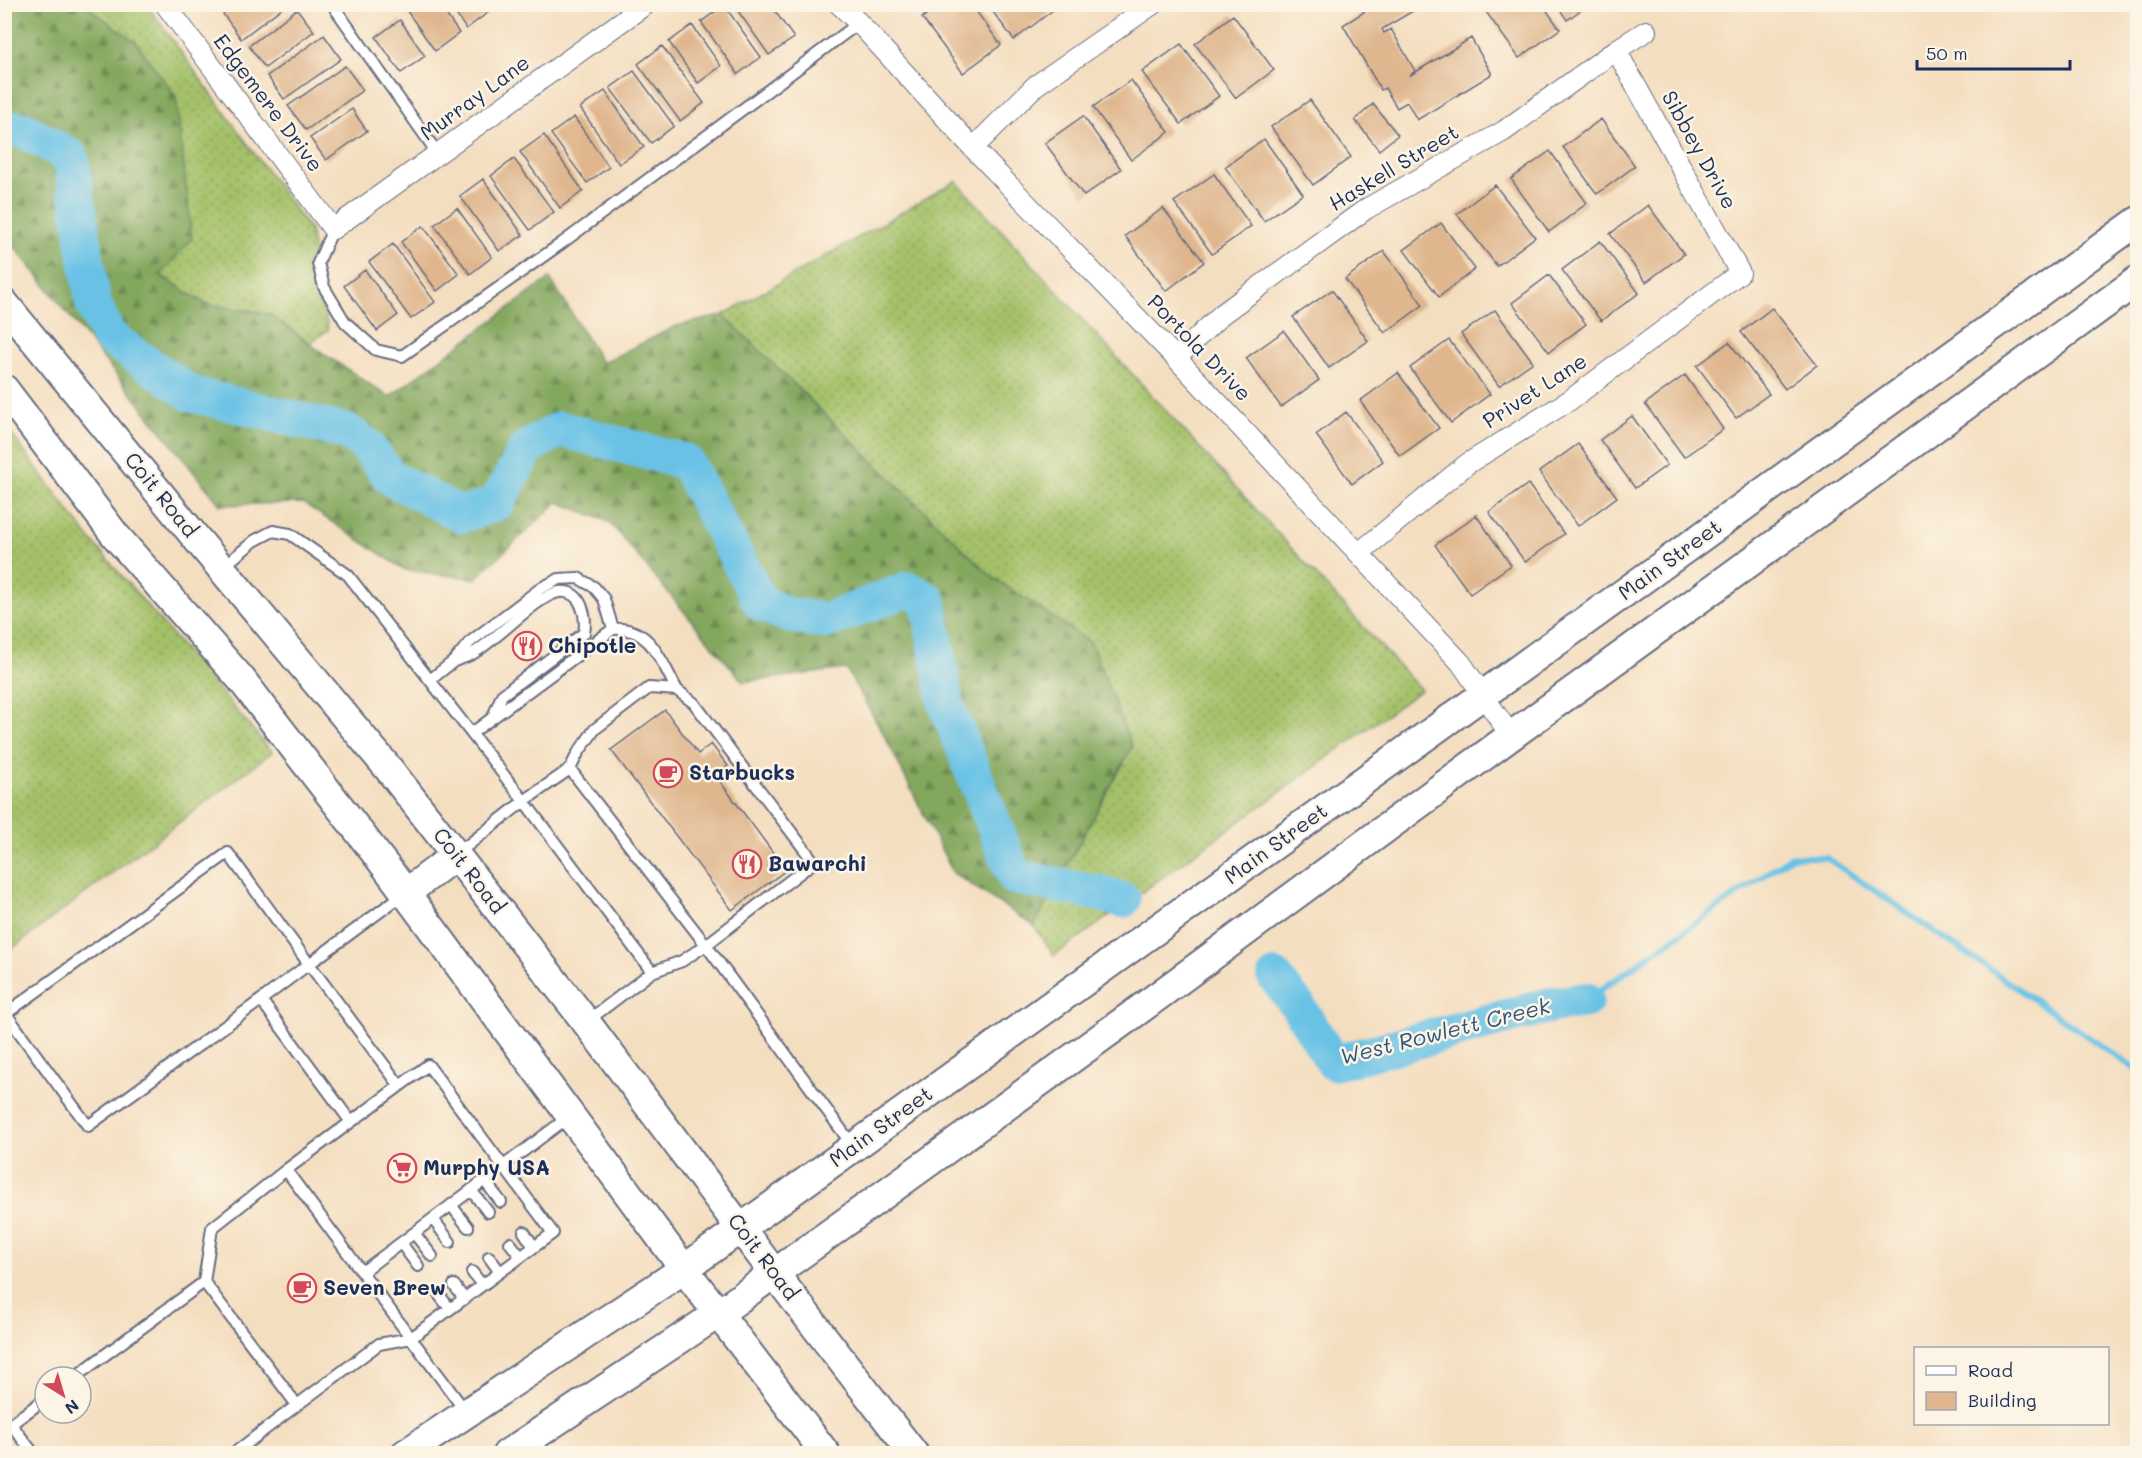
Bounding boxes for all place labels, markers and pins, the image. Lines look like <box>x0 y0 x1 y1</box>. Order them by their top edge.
restaurant icon: Chipotle <box>511 630 543 662</box>
place label: Chipotle <box>548 631 636 658</box>
cafe icon: Starbucks <box>652 757 684 789</box>
place label: Starbucks <box>689 758 795 785</box>
restaurant icon: Bawarchi <box>731 848 763 880</box>
place label: Bawarchi <box>768 849 867 876</box>
supermarket icon: Murphy USA <box>386 1152 418 1184</box>
place label: Murphy USA <box>423 1153 550 1181</box>
cafe icon: Seven Brew <box>286 1272 318 1304</box>
place label: Seven Brew <box>323 1273 446 1300</box>

